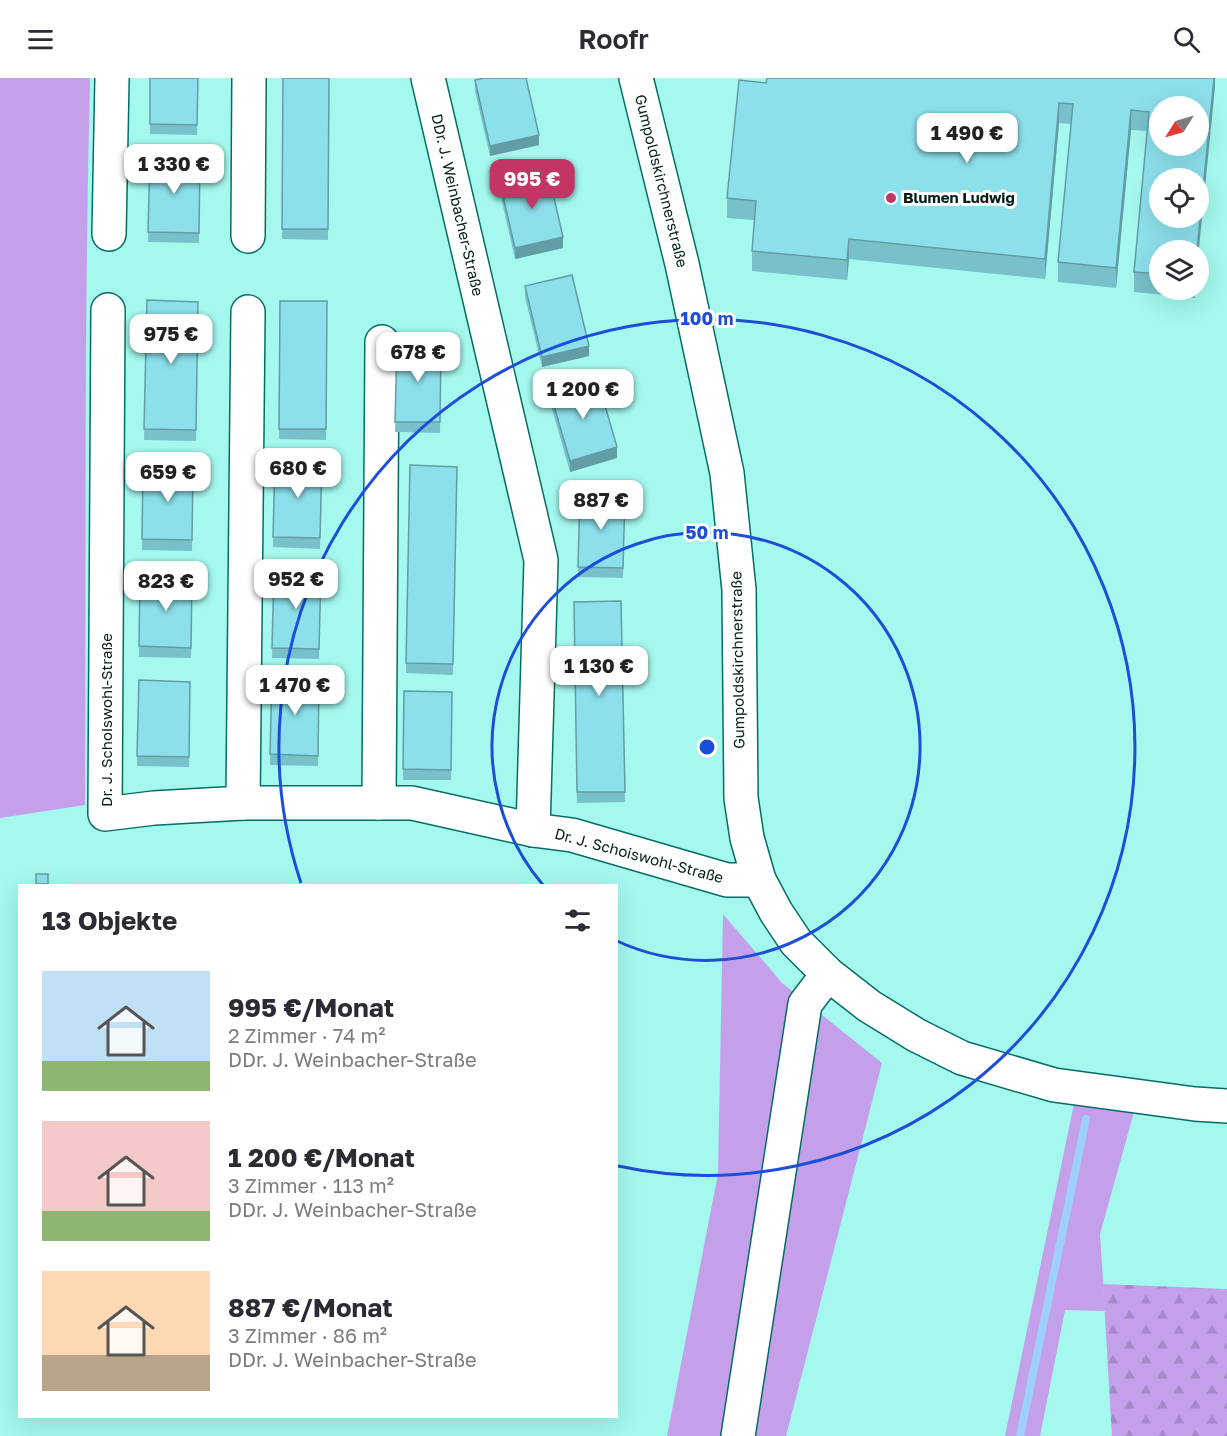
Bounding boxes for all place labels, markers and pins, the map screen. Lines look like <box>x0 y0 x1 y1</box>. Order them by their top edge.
pin: 1 490 € <box>912 113 1022 164</box>
pin: 1 330 € <box>119 144 229 195</box>
pin: 995 € <box>490 159 574 210</box>
place label: Blumen Ludwig <box>903 188 1015 206</box>
marker: Blumen Ludwig <box>884 191 898 205</box>
pin: 975 € <box>129 314 213 365</box>
pin: 678 € <box>376 332 460 383</box>
pin: 1 200 € <box>528 369 638 420</box>
pin: 680 € <box>256 448 340 499</box>
pin: 659 € <box>126 452 210 503</box>
pin: 887 € <box>559 480 643 531</box>
pin: 952 € <box>254 559 338 610</box>
pin: 823 € <box>124 561 208 612</box>
pin: 1 130 € <box>544 646 654 697</box>
pin: 1 470 € <box>240 665 350 716</box>
centre of rings <box>697 737 717 757</box>

